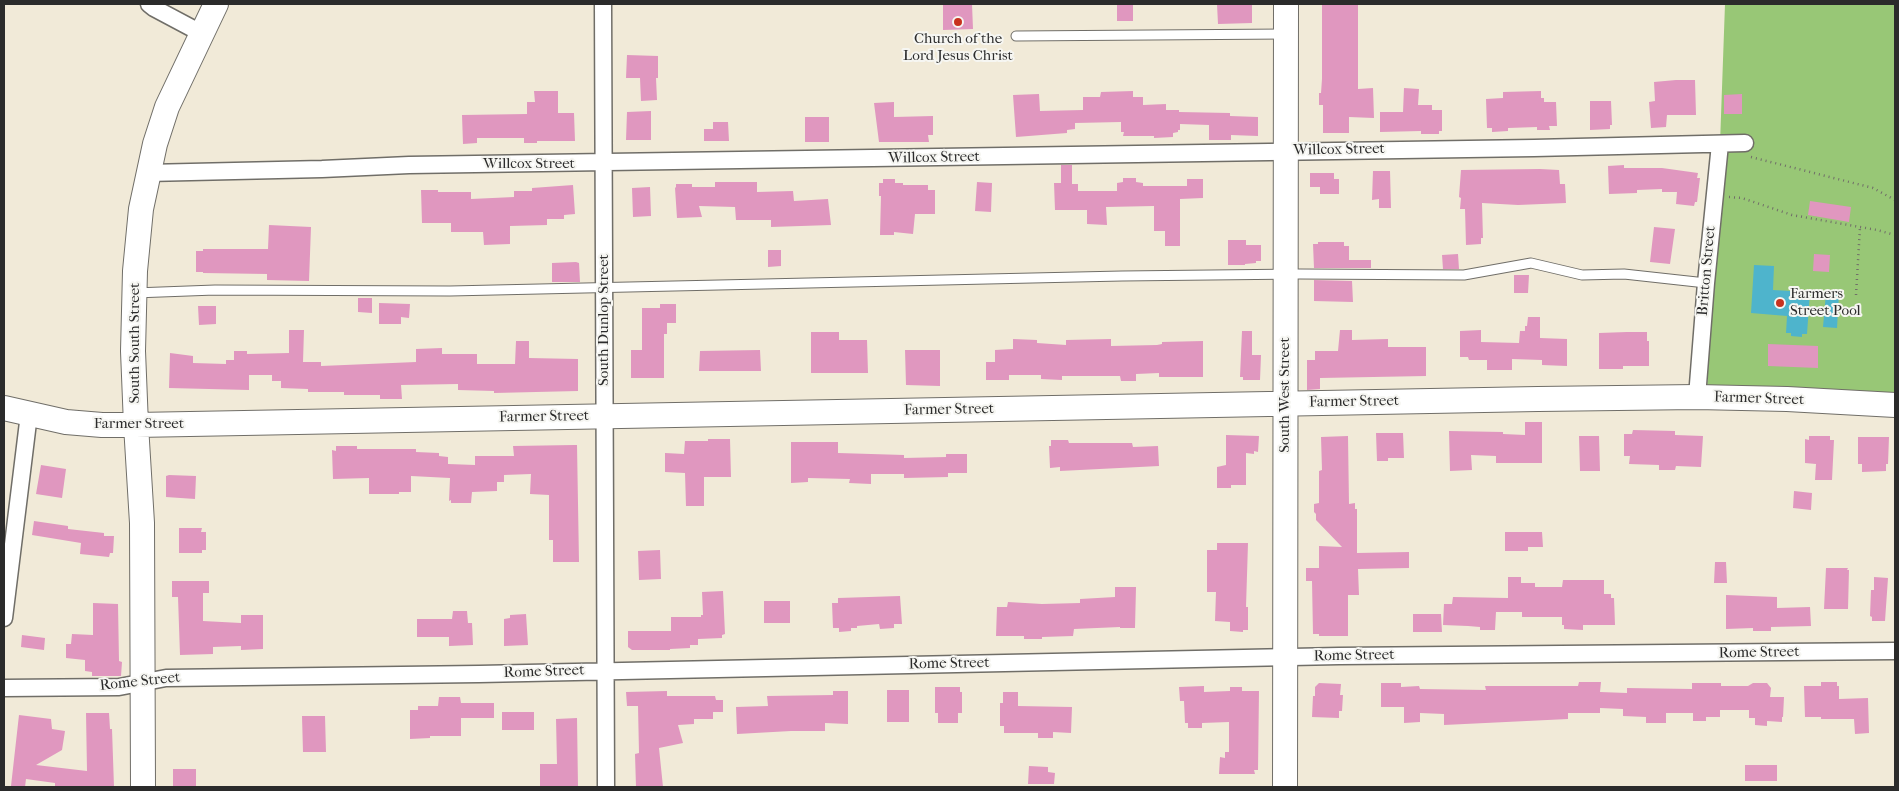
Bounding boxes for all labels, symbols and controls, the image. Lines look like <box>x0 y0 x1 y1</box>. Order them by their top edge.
marker: Church of the Lord Jesus Christ <box>952 16 964 28</box>
place label: Church of the Lord Jesus Christ <box>903 30 1013 65</box>
street label: Willcox Street <box>1293 140 1385 160</box>
street label: Willcox Street <box>888 148 980 168</box>
street label: Willcox Street <box>483 155 575 173</box>
street label: Britton Street <box>1694 225 1720 317</box>
street label: South Dunlop Street <box>595 254 613 386</box>
street label: South South Street <box>126 283 144 403</box>
place label: Farmers Street Pool <box>1790 285 1861 320</box>
marker: Farmers Street Pool <box>1774 297 1786 309</box>
street label: South West Street <box>1276 337 1294 453</box>
street label: Farmer Street <box>1714 388 1804 410</box>
street label: Farmer Street <box>1309 392 1399 412</box>
street label: Farmer Street <box>904 400 994 420</box>
street label: Farmer Street <box>499 407 589 427</box>
street label: Farmer Street <box>94 415 184 433</box>
street label: Rome Street <box>1718 643 1800 663</box>
street label: Rome Street <box>1313 646 1395 666</box>
street label: Rome Street <box>908 654 990 674</box>
street label: Rome Street <box>503 662 585 682</box>
street label: Rome Street <box>99 669 181 695</box>

